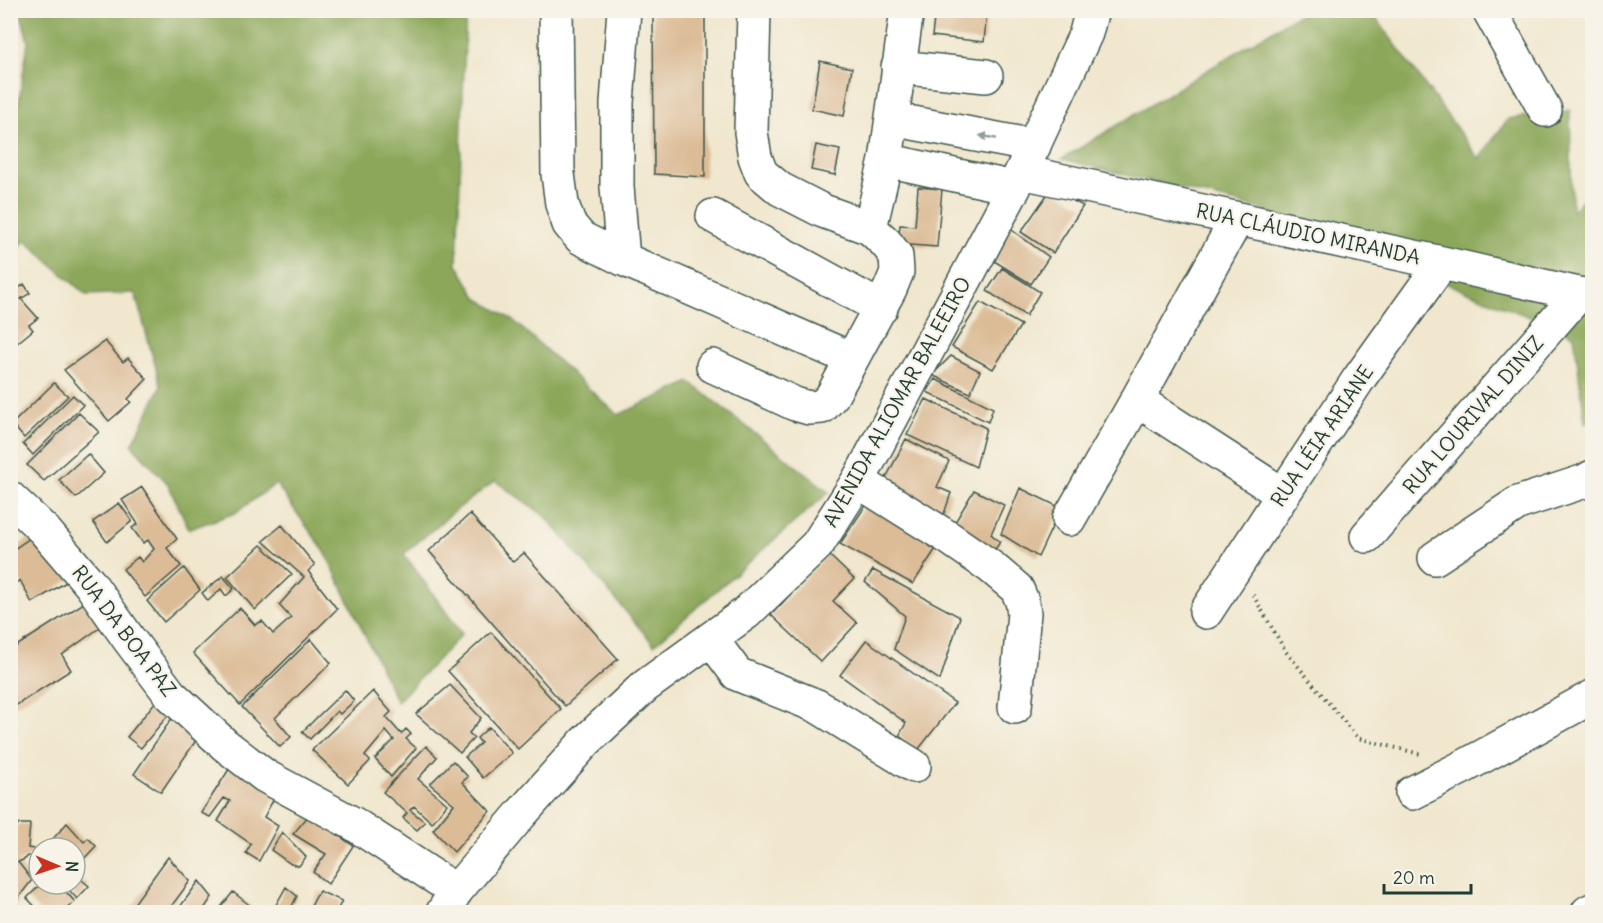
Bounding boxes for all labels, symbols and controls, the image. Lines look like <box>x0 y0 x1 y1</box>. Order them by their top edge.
one-way arrow <box>979 132 998 141</box>
street label: RUA CLÁUDIO MIRANDA <box>1194 198 1423 270</box>
street label: AVENIDA ALIOMAR BALEEIRO <box>817 272 976 531</box>
street label: RUA LOURIVAL DINIZ <box>1397 330 1548 499</box>
street label: RUA LÉIA ARIANE <box>1265 360 1378 511</box>
street label: RUA DA BOA PAZ <box>67 560 182 701</box>
north arrow <box>27 836 87 896</box>
scale bar <box>1384 857 1471 895</box>
text: N <box>62 861 82 872</box>
text: 20 m <box>1393 866 1435 889</box>

